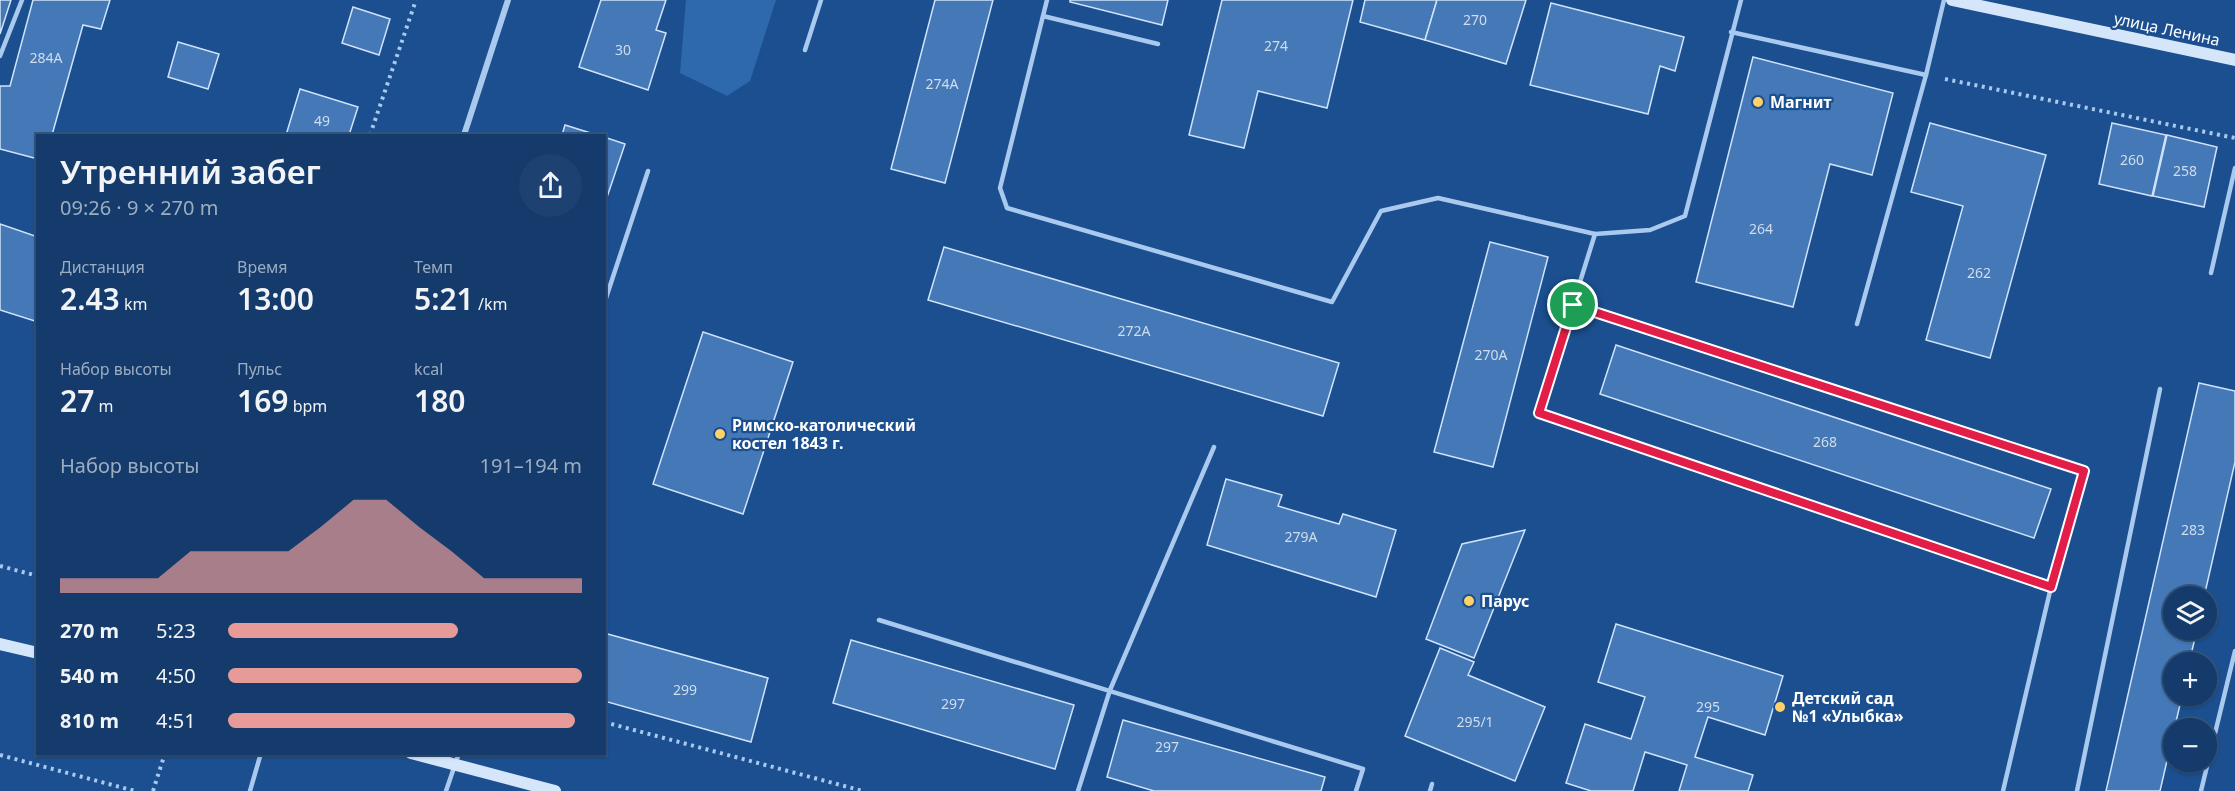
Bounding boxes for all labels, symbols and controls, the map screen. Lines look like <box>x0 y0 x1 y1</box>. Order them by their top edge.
street label: улица Ленина <box>2112 7 2222 51</box>
house number: 270 <box>1463 10 1487 29</box>
house number: 274 <box>1264 36 1288 55</box>
house number: 30 <box>615 40 631 59</box>
house number: 284А <box>30 48 63 67</box>
house number: 274А <box>926 74 959 93</box>
place label: Магнит <box>1770 91 1832 113</box>
marker: Магнит <box>1751 95 1765 109</box>
house number: 49 <box>314 111 330 130</box>
text: Утренний забег <box>60 149 321 194</box>
house number: 260 <box>2120 150 2144 169</box>
button: share <box>519 154 582 217</box>
house number: 258 <box>2173 161 2197 180</box>
text: 09:26 · 9 × 270 m <box>60 194 218 221</box>
house number: 264 <box>1749 219 1773 238</box>
text: Дистанция <box>60 256 145 278</box>
text: Время <box>237 256 287 278</box>
text: Темп <box>414 256 453 278</box>
house number: 262 <box>1967 263 1991 282</box>
text: 2.43 <box>60 278 120 319</box>
text: 13:00 <box>237 278 314 319</box>
text: 5:21 <box>414 278 474 319</box>
pin <box>1547 279 1598 330</box>
icon: arrive <box>1556 288 1589 321</box>
text: km <box>120 293 147 315</box>
text: /km <box>474 293 507 315</box>
house number: 272А <box>1118 321 1151 340</box>
house number: 270А <box>1475 345 1508 364</box>
text: Набор высоты <box>60 358 172 380</box>
text: Пульс <box>237 358 282 380</box>
text: kcal <box>414 358 443 380</box>
text: 27 <box>60 380 94 421</box>
text: 169 <box>237 380 288 421</box>
text: 180 <box>414 380 465 421</box>
text: m <box>94 395 113 417</box>
text: bpm <box>288 395 327 417</box>
place label: Римско-католический костел 1843 г. <box>732 414 916 454</box>
marker: Римско-католический костел 1843 г. <box>713 427 727 441</box>
house number: 268 <box>1813 432 1837 451</box>
text: Набор высоты <box>60 452 199 479</box>
text: 191–194 m <box>479 452 582 479</box>
house number: 283 <box>2181 520 2205 539</box>
house number: 279А <box>1285 527 1318 546</box>
map controls <box>2163 586 2217 772</box>
button: layers <box>2163 586 2217 640</box>
place label: Парус <box>1481 590 1529 612</box>
marker: Парус <box>1462 594 1476 608</box>
text: 270 m <box>60 617 119 644</box>
text: 5:23 <box>156 617 196 644</box>
button: + <box>2163 652 2217 706</box>
text: 540 m <box>60 662 119 689</box>
text: 4:50 <box>156 662 196 689</box>
house number: 299 <box>673 680 697 699</box>
place label: Детский сад №1 «Улыбка» <box>1792 687 1904 727</box>
house number: 297 <box>941 694 965 713</box>
house number: 295 <box>1696 697 1720 716</box>
marker: Детский сад №1 «Улыбка» <box>1773 700 1787 714</box>
text: 810 m <box>60 707 119 734</box>
text: 4:51 <box>156 707 196 734</box>
house number: 295/1 <box>1456 712 1494 731</box>
button: − <box>2163 718 2217 772</box>
house number: 297 <box>1155 737 1179 756</box>

